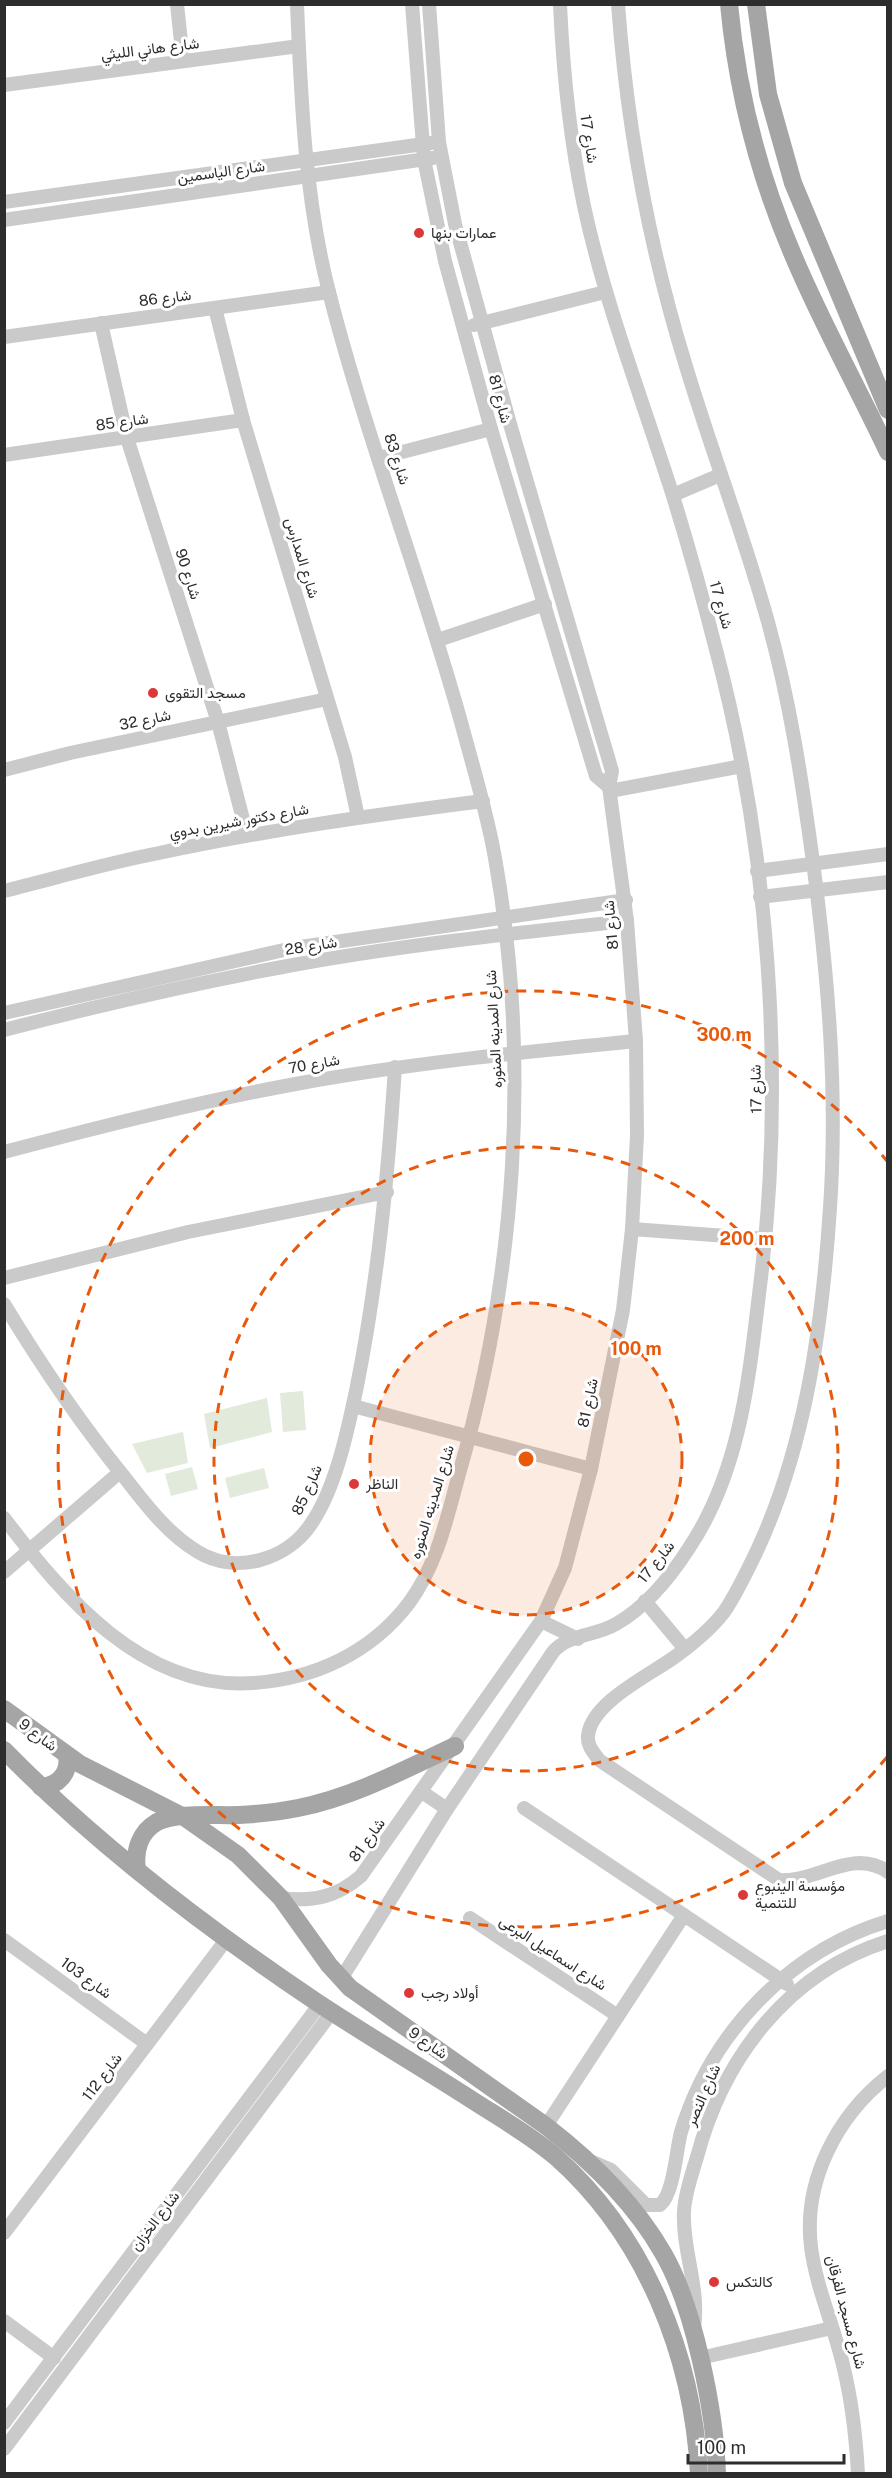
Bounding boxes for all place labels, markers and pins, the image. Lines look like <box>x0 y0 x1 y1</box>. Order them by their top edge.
place label: عمارات بنها <box>431 224 497 242</box>
marker: عمارات بنها <box>412 226 426 240</box>
place label: مسجد التقوى <box>165 684 246 703</box>
marker: مسجد التقوى <box>146 686 160 700</box>
centre of rings <box>516 1449 536 1469</box>
place label: الناظر <box>365 1475 398 1493</box>
marker: الناظر <box>347 1477 361 1491</box>
place label: مؤسسة الينبوع للتنمية <box>755 1877 845 1912</box>
marker: مؤسسة الينبوع للتنمية <box>736 1888 750 1902</box>
place label: أولاد رجب <box>421 1984 479 2002</box>
marker: أولاد رجب <box>402 1986 416 2000</box>
place label: كالتكس <box>726 2273 773 2292</box>
marker: كالتكس <box>707 2275 721 2289</box>

